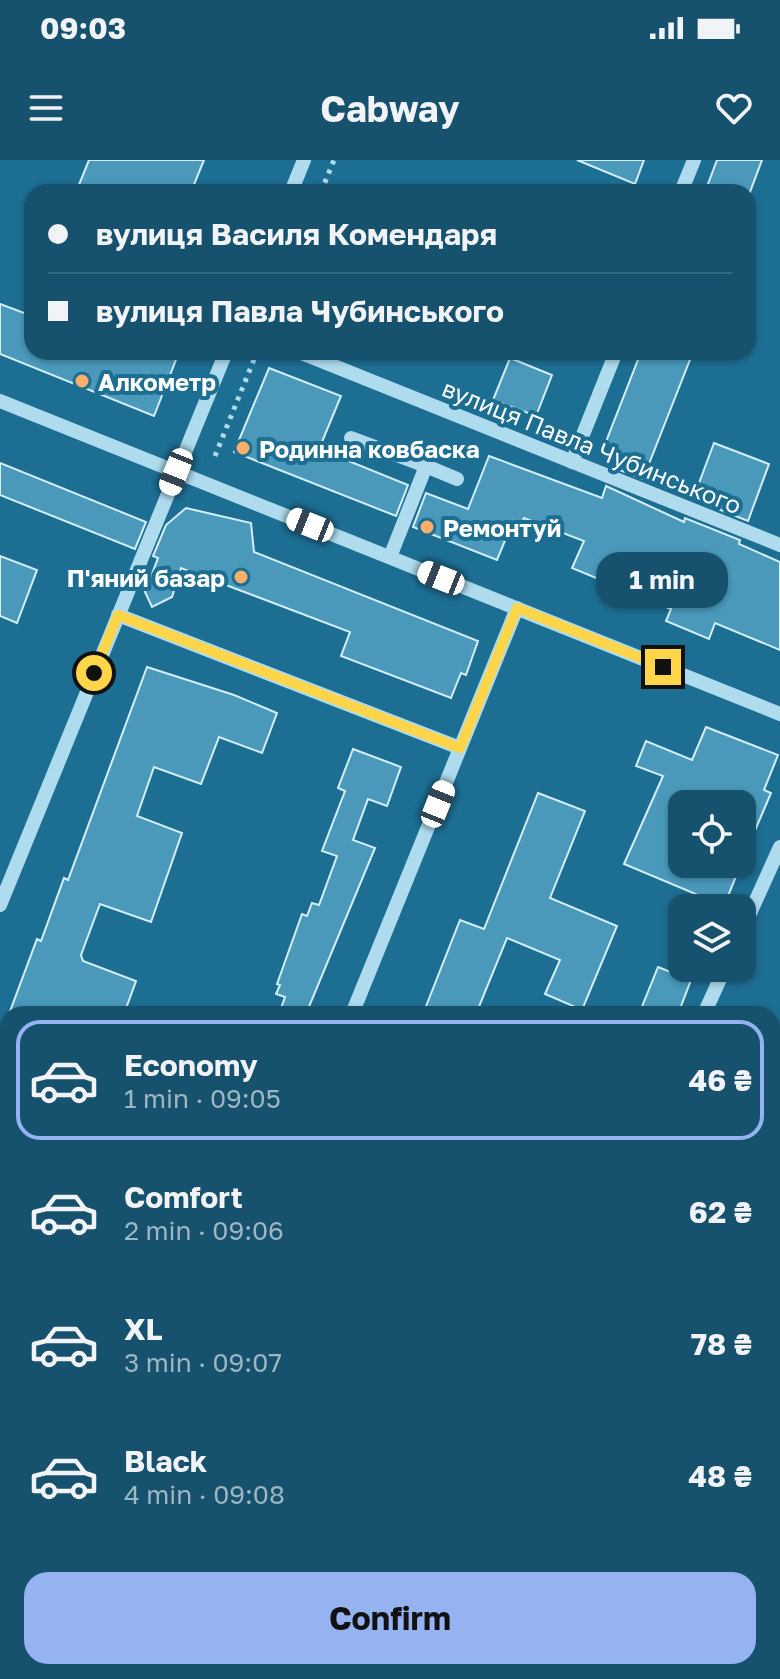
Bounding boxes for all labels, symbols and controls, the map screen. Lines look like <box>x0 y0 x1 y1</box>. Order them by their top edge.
text: 09:03 <box>40 10 126 46</box>
icon: menu <box>24 86 68 130</box>
icon: heart <box>712 86 756 130</box>
text: Cabway <box>320 87 460 130</box>
text: вулиця Василя Комендаря <box>96 216 497 252</box>
text: вулиця Павла Чубинського <box>96 293 504 329</box>
place label: Алкометр <box>98 367 216 396</box>
marker: Алкометр <box>73 372 91 390</box>
street label: вулиця Павла Чубинського <box>438 373 746 519</box>
place label: Родинна ковбаска <box>259 434 480 463</box>
marker: Родинна ковбаска <box>234 439 252 457</box>
car <box>156 445 196 499</box>
car <box>283 505 337 545</box>
place label: Ремонтуй <box>443 513 561 542</box>
marker: Ремонтуй <box>418 518 436 536</box>
callout: 1 min <box>597 551 729 607</box>
car <box>414 558 468 598</box>
place label: П'яний базар <box>67 563 225 592</box>
text: 1 min <box>629 564 695 595</box>
marker: П'яний базар <box>232 568 250 586</box>
route end <box>645 649 681 685</box>
route start <box>76 655 112 691</box>
car <box>418 777 458 831</box>
map controls <box>668 790 756 982</box>
button: locate <box>668 790 756 878</box>
button: layers <box>668 894 756 982</box>
icon: car <box>28 1044 100 1116</box>
text: Economy <box>124 1047 258 1083</box>
text: 46 ₴ <box>688 1062 752 1098</box>
text: 1 min · 09:05 <box>124 1083 281 1114</box>
icon: car <box>28 1176 100 1248</box>
text: Comfort <box>124 1179 243 1215</box>
text: 62 ₴ <box>689 1194 752 1230</box>
text: 2 min · 09:06 <box>124 1215 284 1246</box>
icon: car <box>28 1308 100 1380</box>
text: XL <box>124 1311 163 1347</box>
text: 78 ₴ <box>691 1326 752 1362</box>
text: 3 min · 09:07 <box>124 1347 282 1378</box>
icon: car <box>28 1440 100 1512</box>
text: Black <box>124 1443 207 1479</box>
text: 48 ₴ <box>688 1458 752 1494</box>
text: 4 min · 09:08 <box>124 1479 285 1510</box>
button: Confirm <box>24 1572 756 1664</box>

